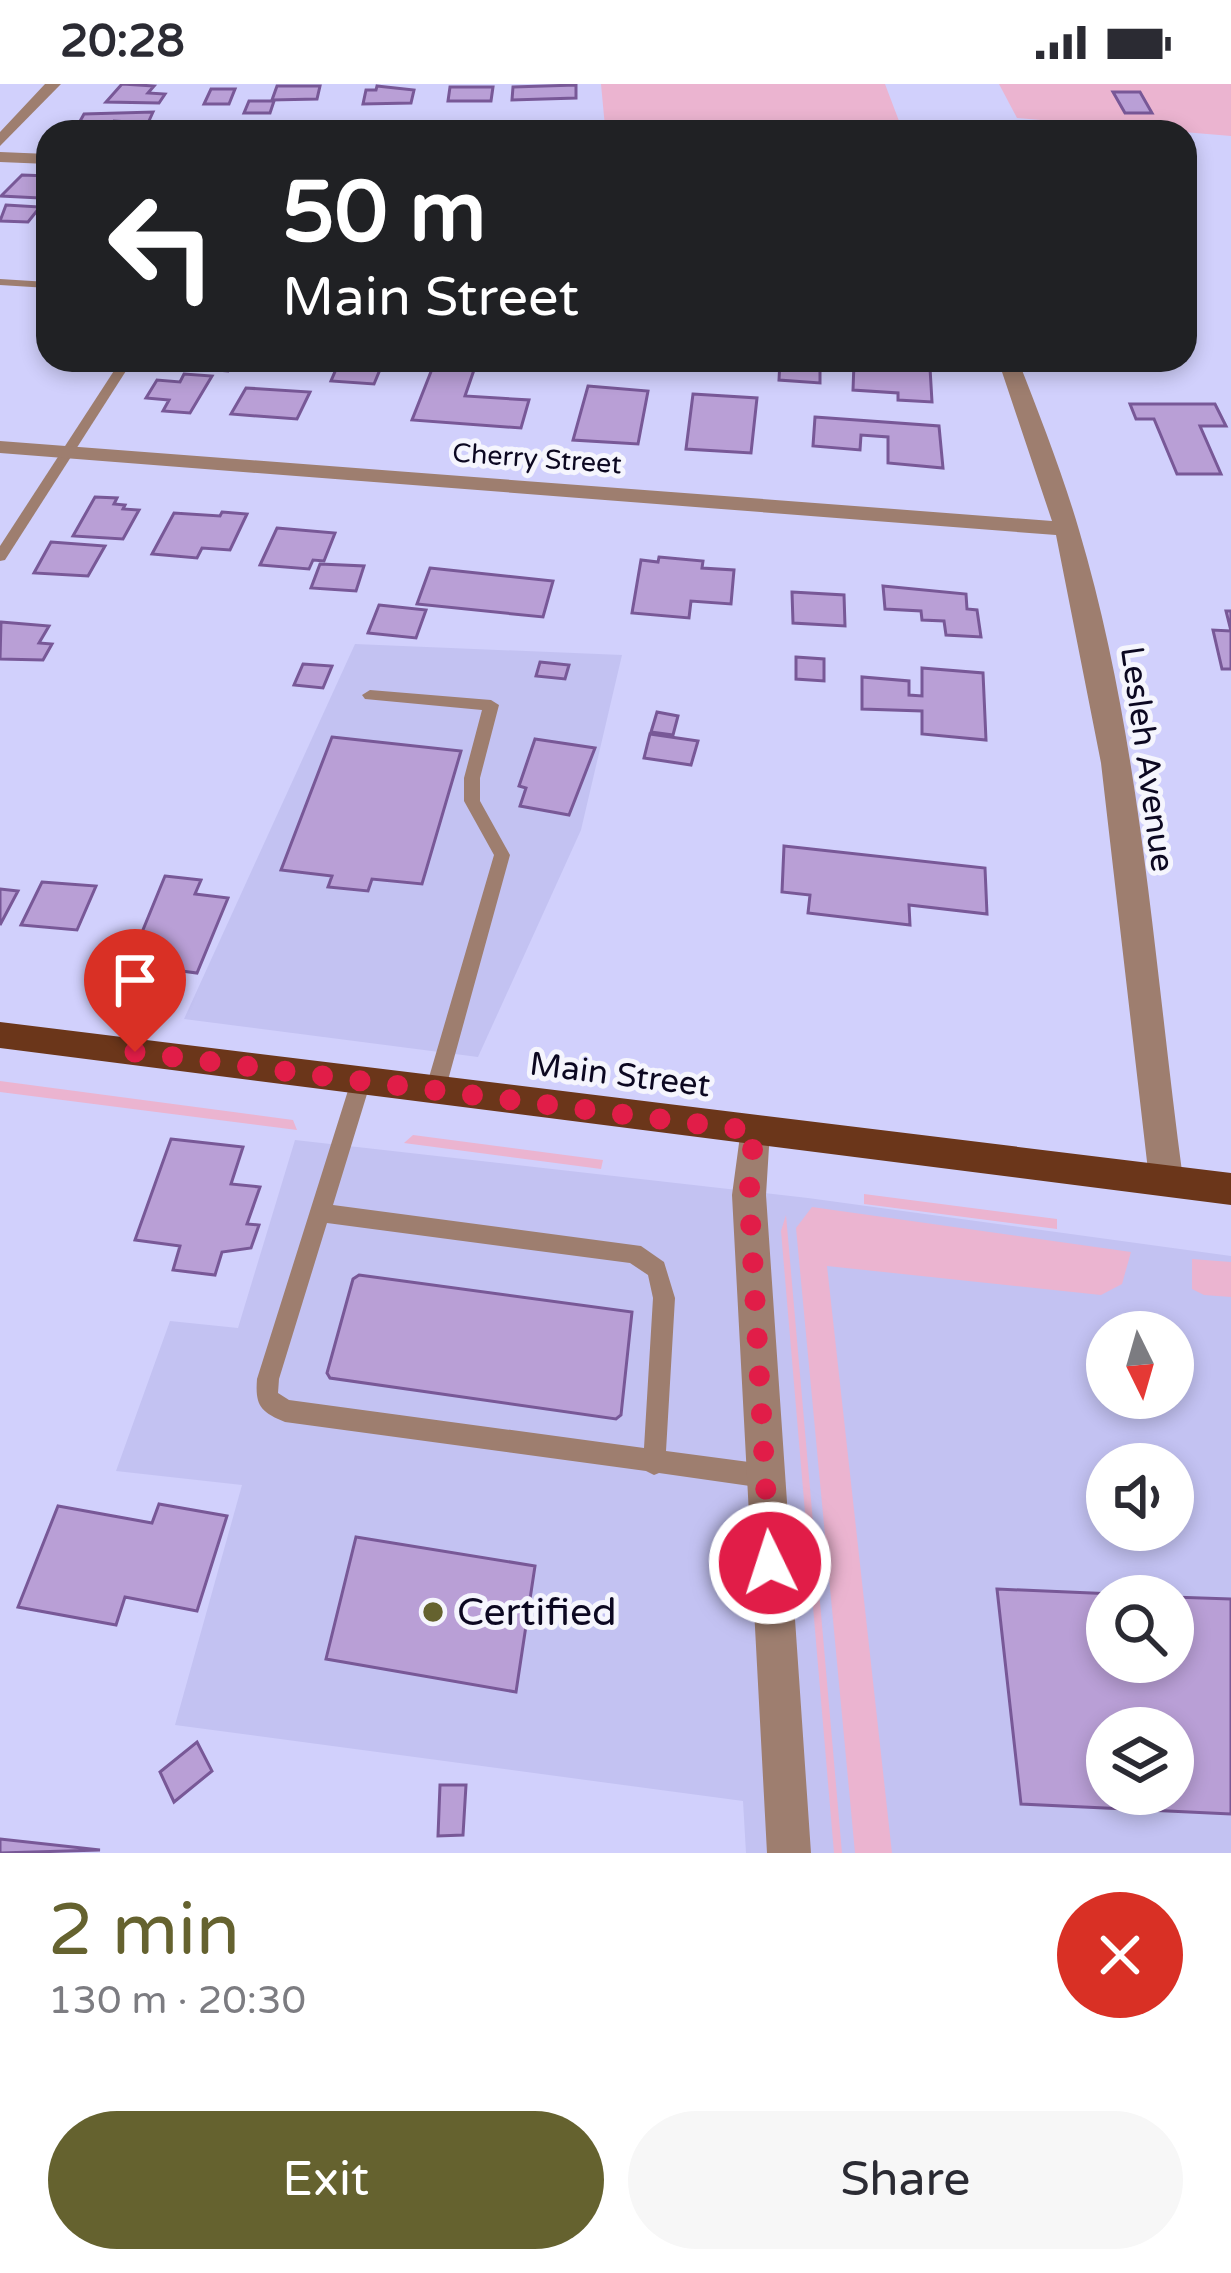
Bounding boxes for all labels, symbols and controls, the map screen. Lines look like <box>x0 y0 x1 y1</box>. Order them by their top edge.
text: 20:28 <box>60 15 185 69</box>
text: 50 m <box>282 163 486 264</box>
icon: left <box>84 168 240 324</box>
text: Main Street <box>282 265 579 330</box>
street label: Cherry Street <box>451 437 623 481</box>
street label: Lesleh Avenue <box>1112 644 1182 874</box>
pin <box>84 929 186 1052</box>
icon: arrive <box>102 947 168 1013</box>
street label: Main Street <box>527 1045 713 1105</box>
north arrow <box>1086 1311 1194 1419</box>
map controls <box>1086 1311 1194 1815</box>
button: sound <box>1086 1443 1194 1551</box>
position arrow <box>707 1500 833 1626</box>
button: search <box>1086 1575 1194 1683</box>
place label: Certified <box>457 1589 617 1636</box>
marker: Certified <box>420 1599 446 1625</box>
button: layers <box>1086 1707 1194 1815</box>
text: 2 min <box>48 1888 240 1975</box>
button: close <box>1057 1892 1183 2018</box>
text: 130 m · 20:30 <box>48 1977 306 2024</box>
button: Exit <box>48 2111 604 2249</box>
button: Share <box>628 2111 1183 2249</box>

